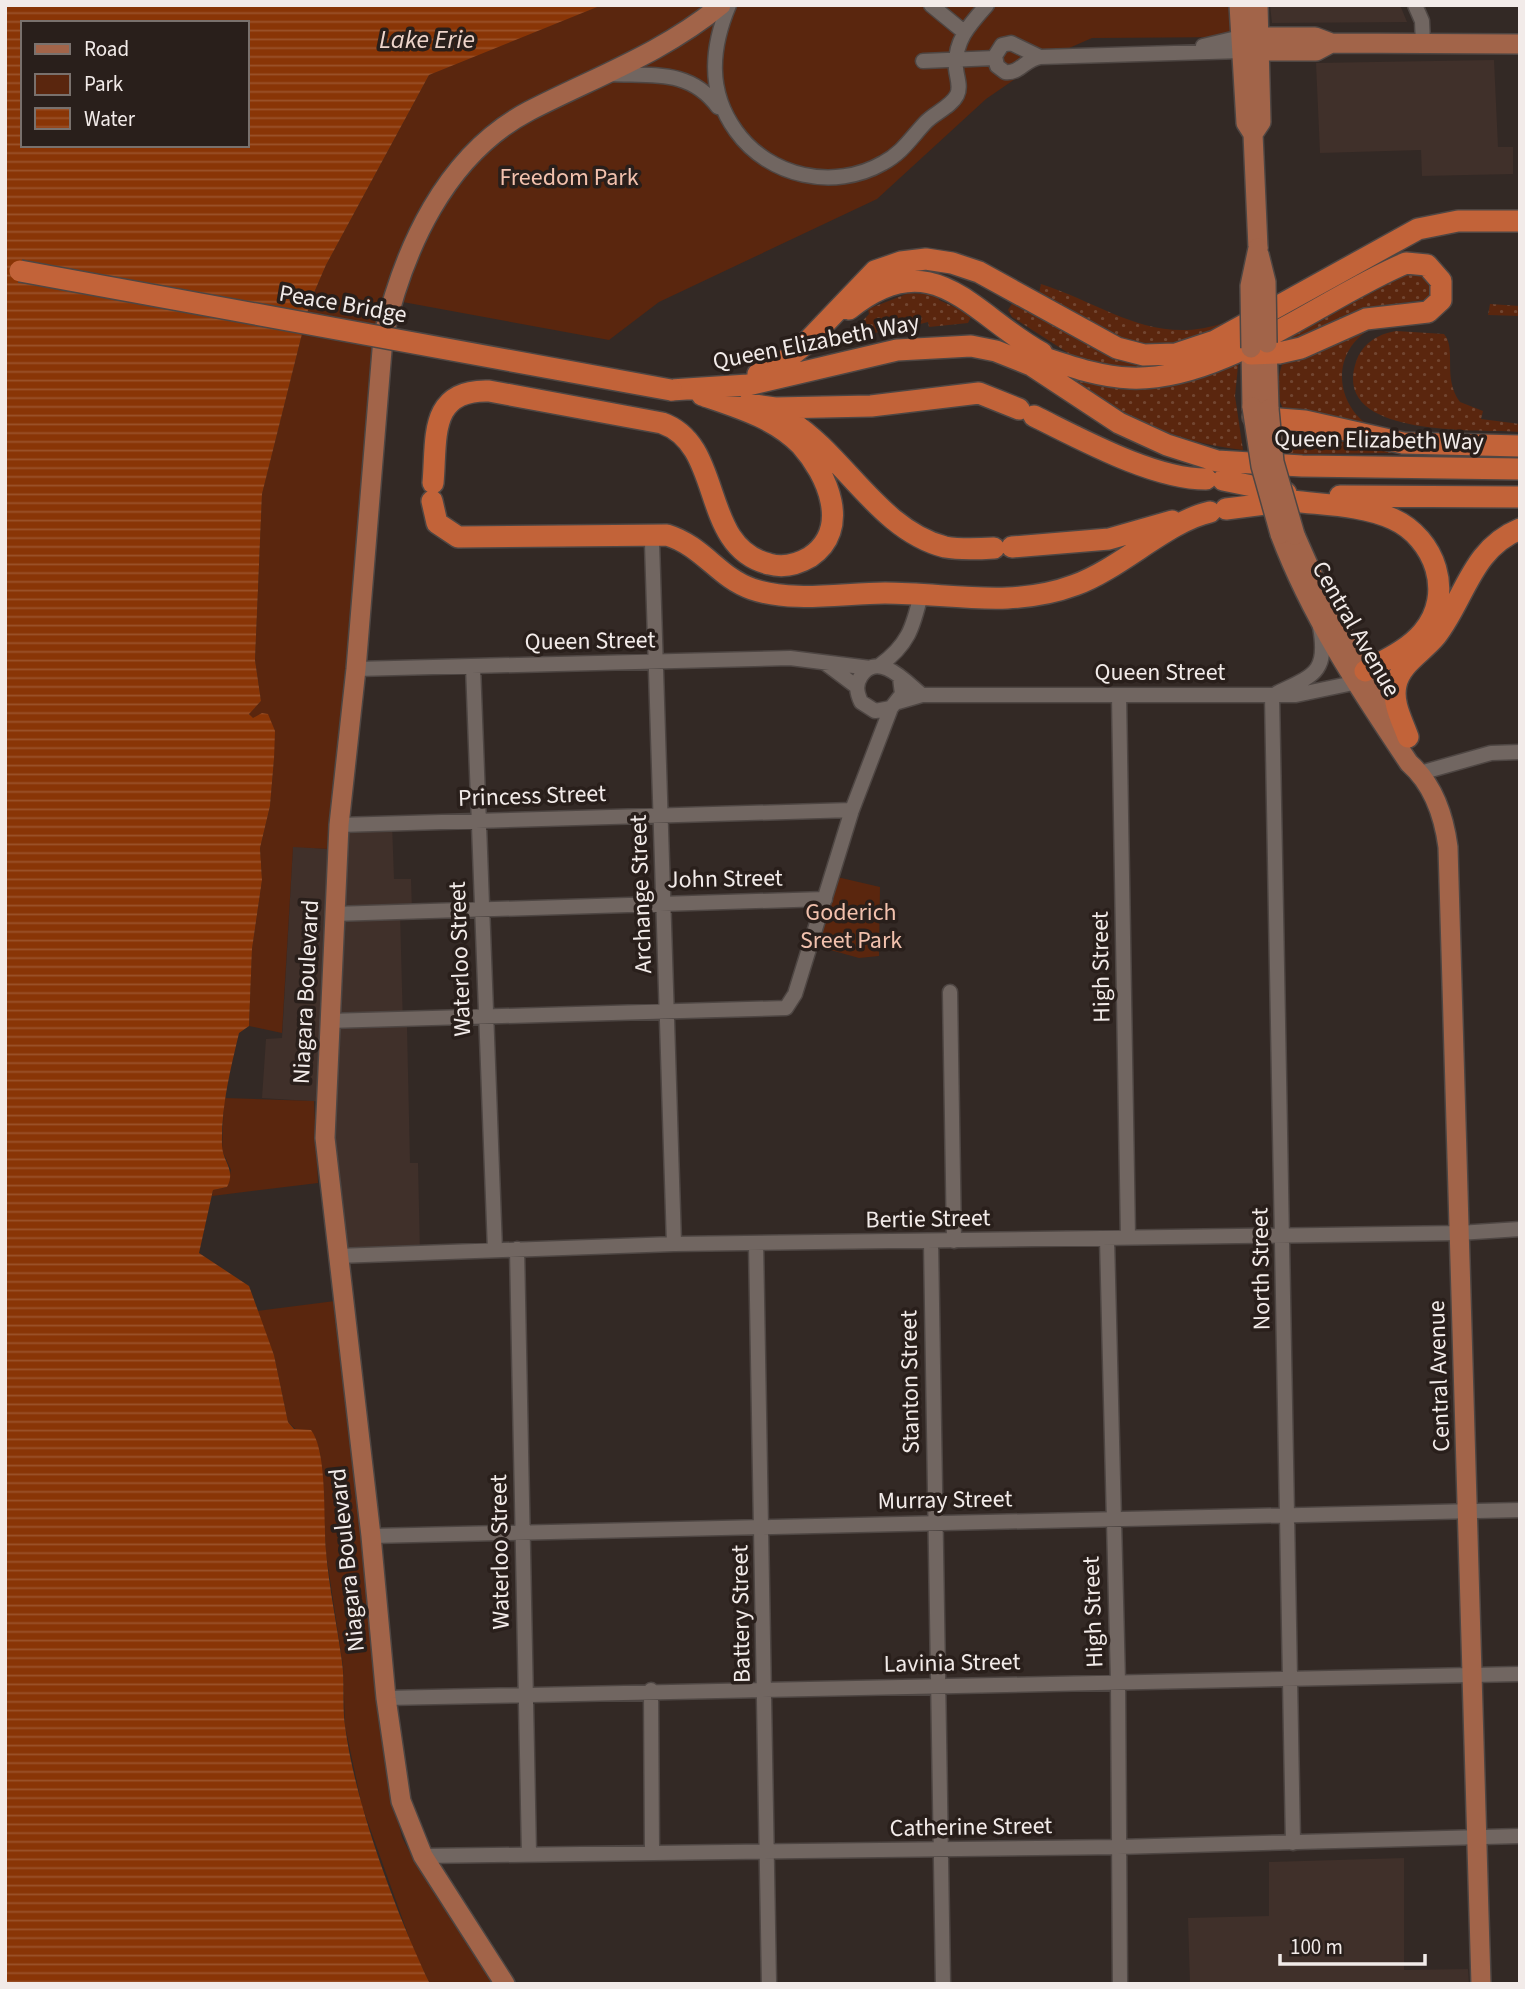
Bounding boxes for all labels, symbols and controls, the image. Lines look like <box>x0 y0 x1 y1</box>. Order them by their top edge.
legend <box>21 21 248 147</box>
water label: Lake Erie <box>379 21 475 58</box>
text: Road <box>84 34 129 64</box>
text: Park <box>84 69 124 99</box>
text: Water <box>84 104 136 134</box>
park label: Freedom Park <box>499 160 639 195</box>
street label: Peace Bridge <box>276 276 410 332</box>
street label: Queen Elizabeth Way <box>710 305 922 379</box>
street label: Queen Elizabeth Way <box>1274 421 1484 459</box>
street label: Central Avenue <box>1303 555 1409 703</box>
street label: Queen Street <box>524 622 656 660</box>
street label: Queen Street <box>1095 655 1225 690</box>
street label: Princess Street <box>457 776 607 816</box>
street label: Archange Street <box>621 814 661 974</box>
street label: John Street <box>667 860 783 898</box>
street label: Waterloo Street <box>440 881 480 1037</box>
park label: Goderich Sreet Park <box>800 895 902 958</box>
street label: Niagara Boulevard <box>284 899 328 1085</box>
street label: High Street <box>1083 911 1119 1023</box>
street label: Bertie Street <box>865 1200 991 1238</box>
street label: North Street <box>1242 1207 1280 1331</box>
street label: Central Avenue <box>1419 1300 1459 1452</box>
street label: Stanton Street <box>891 1310 929 1454</box>
street label: Niagara Boulevard <box>320 1466 374 1654</box>
street label: Waterloo Street <box>481 1474 519 1630</box>
street label: Murray Street <box>877 1481 1013 1519</box>
street label: Battery Street <box>722 1545 760 1683</box>
street label: High Street <box>1074 1556 1112 1668</box>
street label: Lavinia Street <box>883 1644 1021 1682</box>
street label: Catherine Street <box>889 1808 1053 1846</box>
scale bar <box>1280 1923 1425 1967</box>
text: 100 m <box>1290 1932 1343 1962</box>

